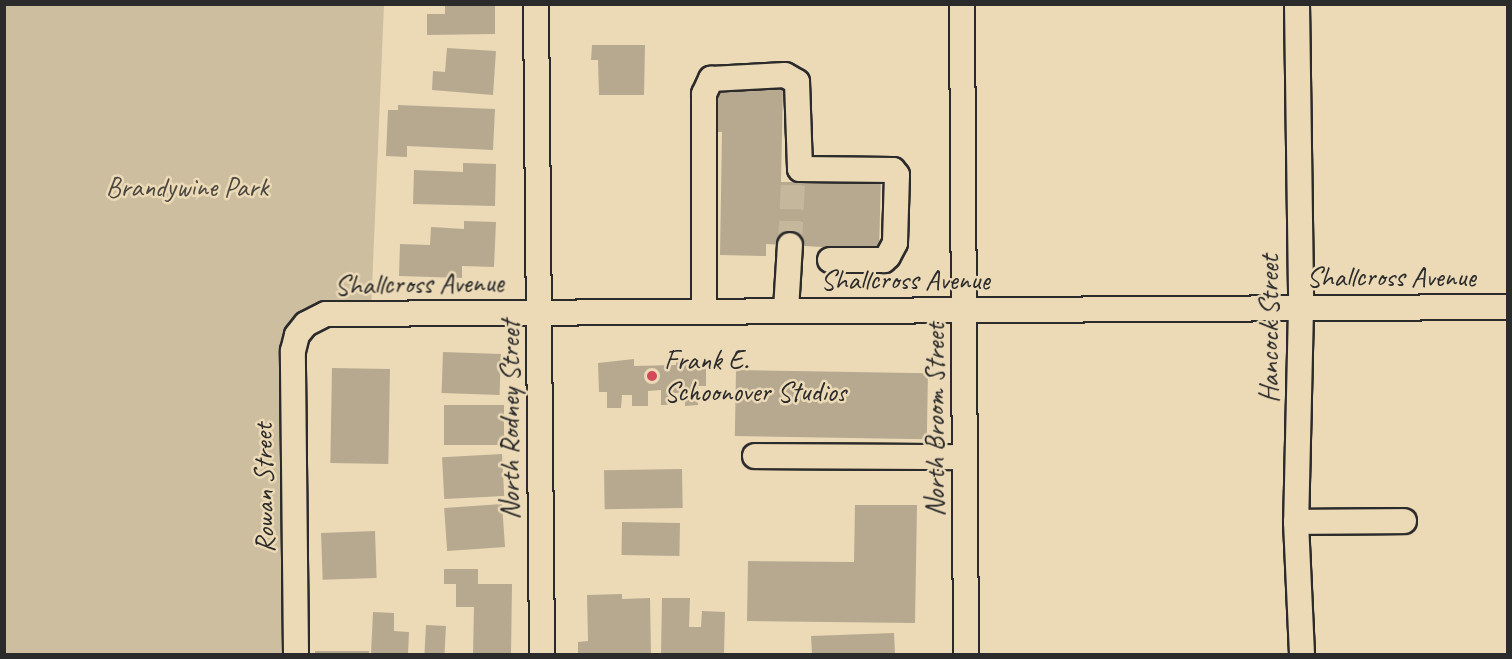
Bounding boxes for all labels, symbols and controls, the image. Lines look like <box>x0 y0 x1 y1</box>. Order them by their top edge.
park label: Brandywine Park <box>106 170 268 204</box>
street label: Hancock Street <box>1252 255 1286 403</box>
street label: Shallcross Avenue <box>1307 260 1475 294</box>
street label: Shallcross Avenue <box>821 263 989 297</box>
street label: Shallcross Avenue <box>334 266 504 302</box>
street label: North Rodney Street <box>493 320 527 520</box>
street label: North Broom Street <box>918 323 952 517</box>
place label: Frank E. Schoonover Studios <box>664 343 847 409</box>
marker: Frank E. Schoonover Studios <box>645 369 659 383</box>
street label: Rowan Street <box>246 423 282 553</box>

